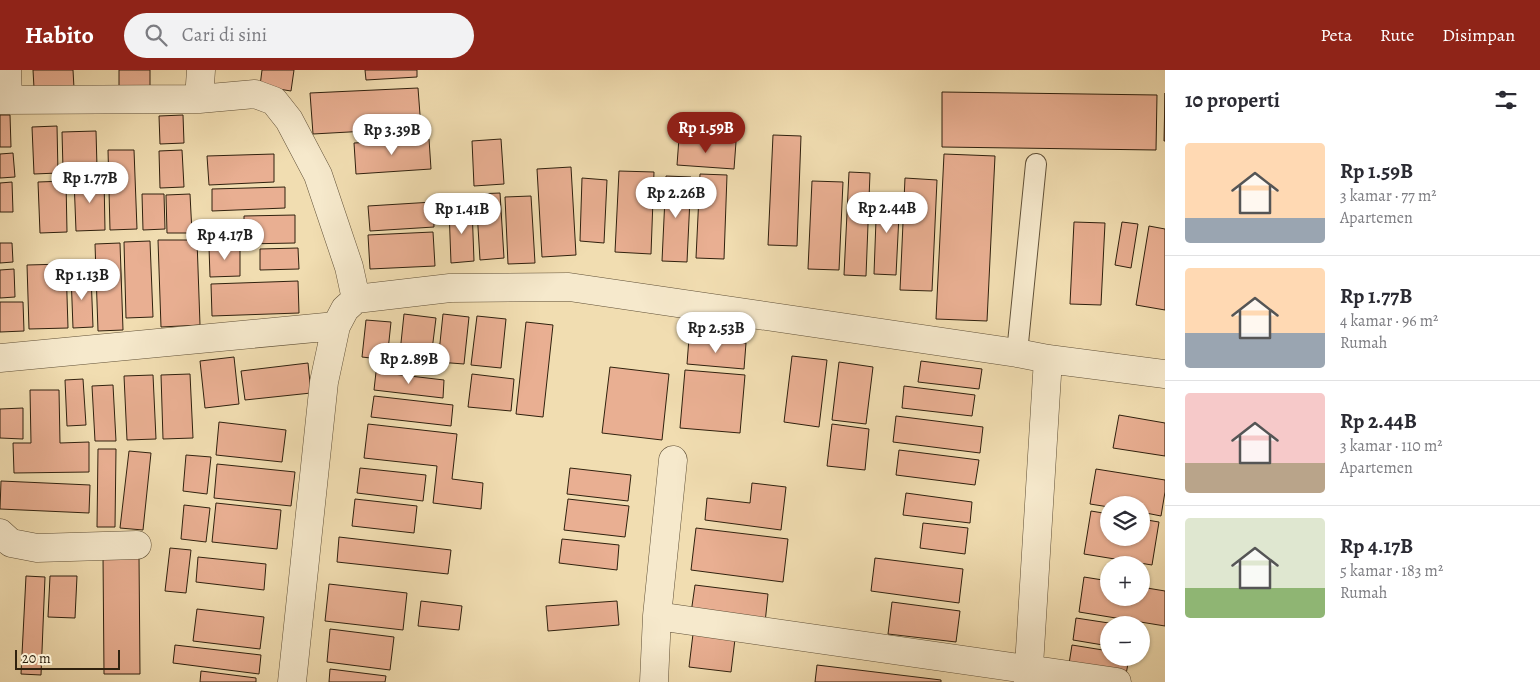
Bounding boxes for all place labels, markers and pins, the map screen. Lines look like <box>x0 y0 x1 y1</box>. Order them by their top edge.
pin: Rp 1.59B <box>654 112 758 154</box>
pin: Rp 3.39B <box>340 114 444 156</box>
pin: Rp 1.77B <box>38 162 142 204</box>
pin: Rp 2.26B <box>624 176 728 219</box>
pin: Rp 2.44B <box>835 191 939 234</box>
pin: Rp 1.41B <box>410 192 514 235</box>
pin: Rp 4.17B <box>173 218 277 261</box>
pin: Rp 1.13B <box>30 258 134 301</box>
pin: Rp 2.53B <box>664 312 768 354</box>
pin: Rp 2.89B <box>357 342 461 385</box>

